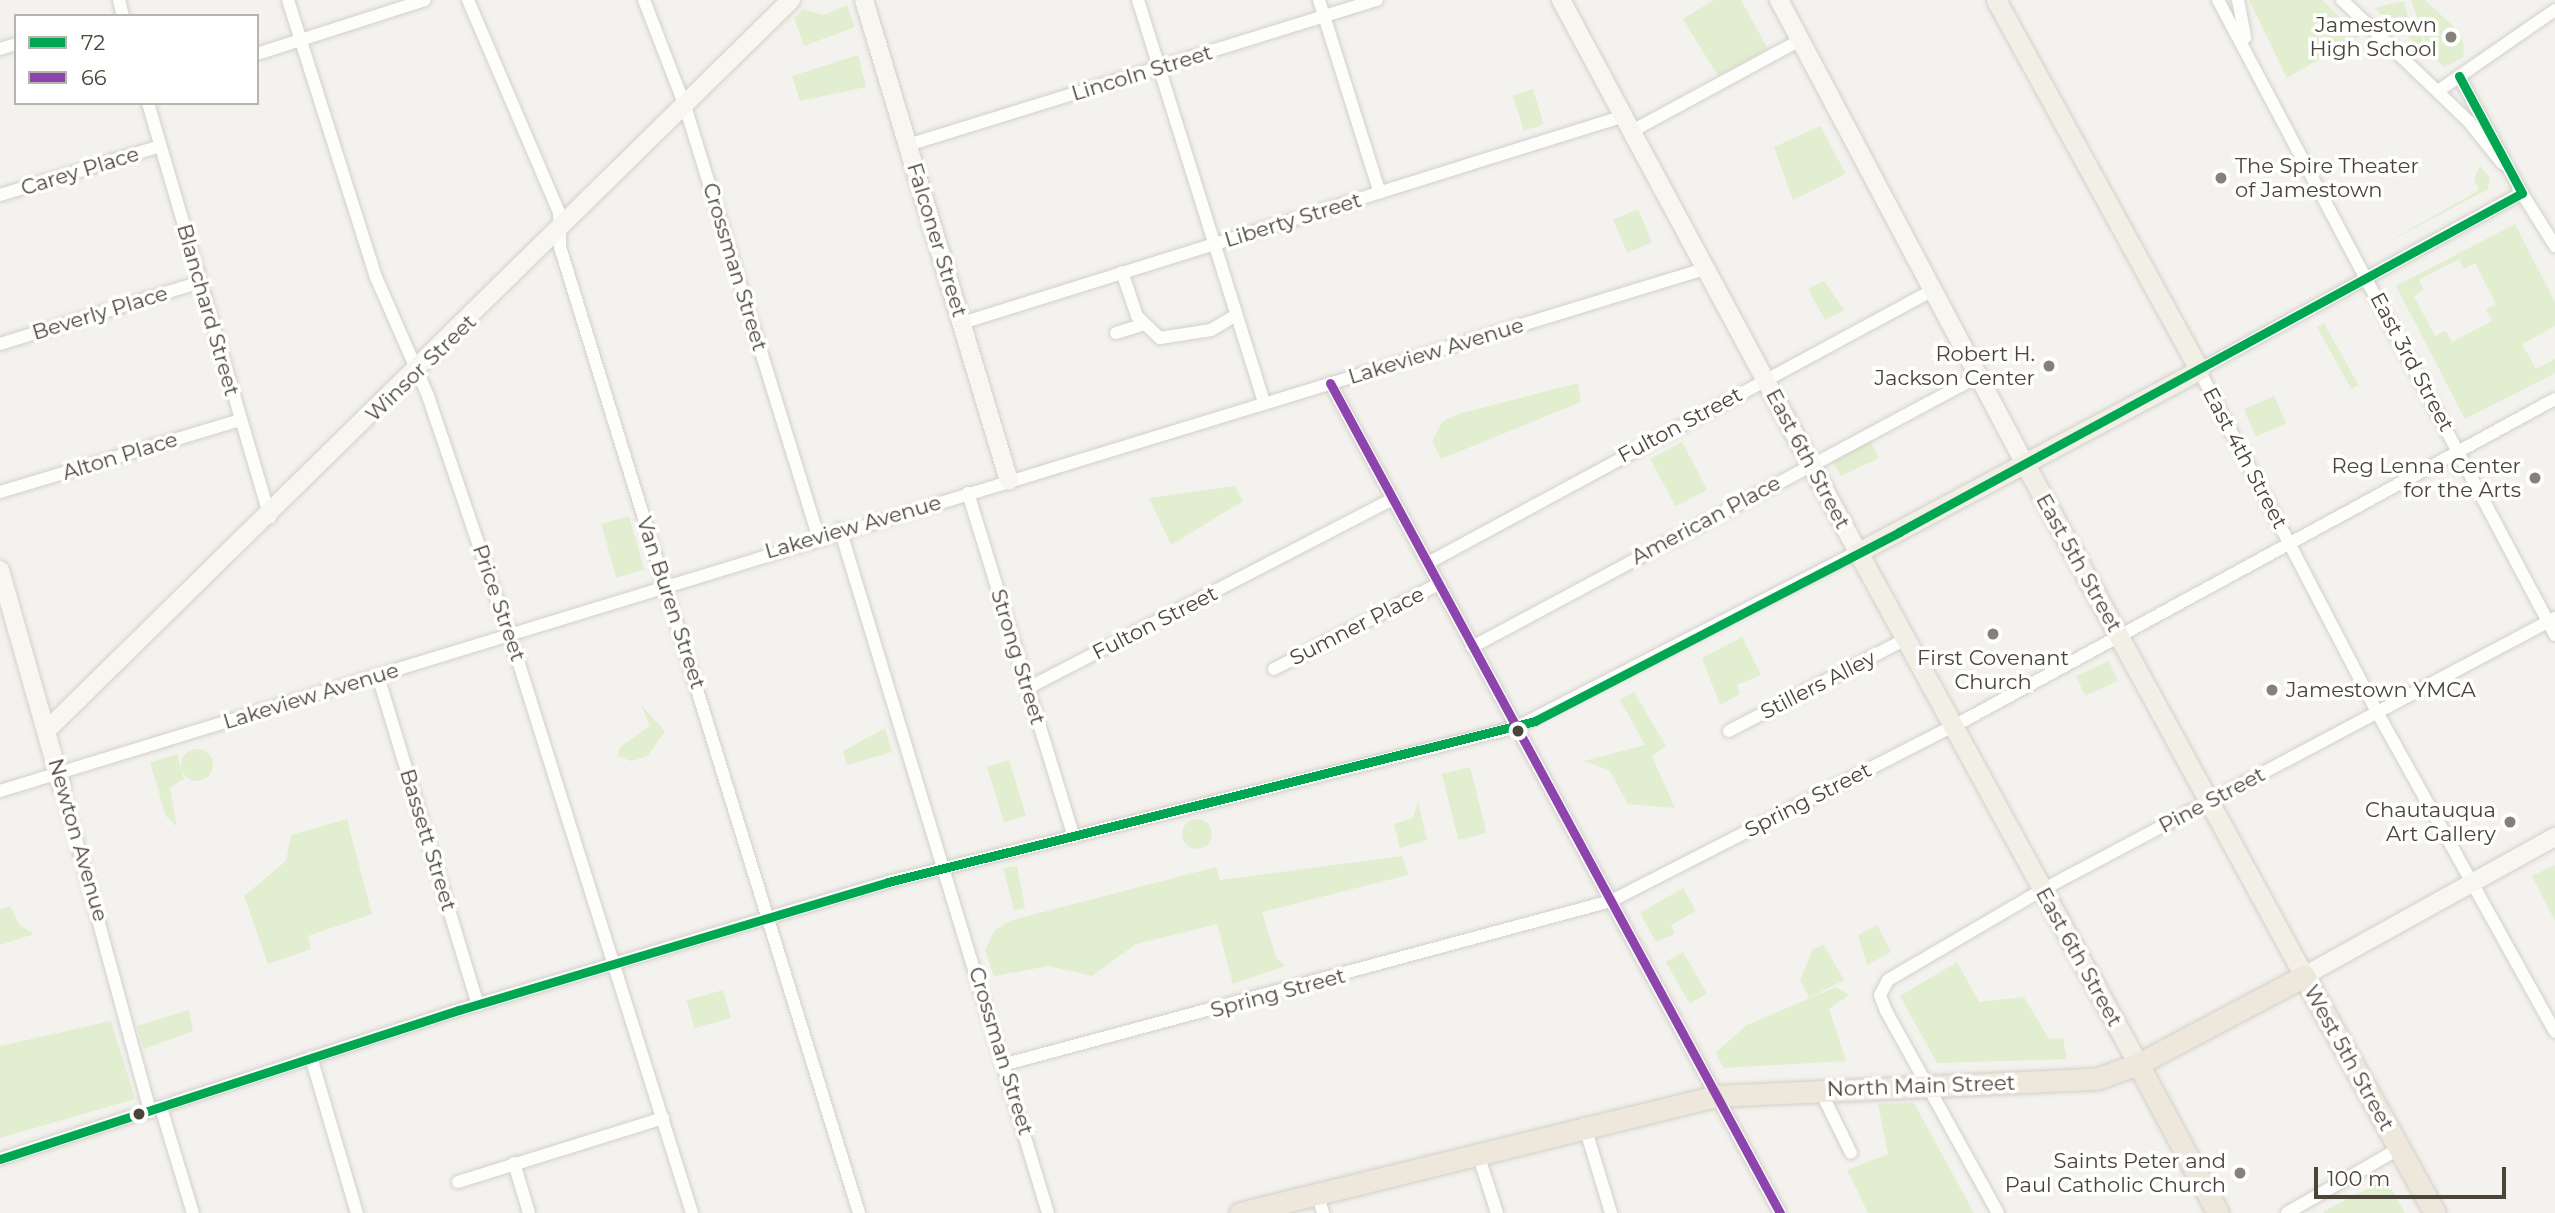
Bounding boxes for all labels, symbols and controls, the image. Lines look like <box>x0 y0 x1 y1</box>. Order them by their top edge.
place label: Jamestown High School <box>2309 12 2437 62</box>
legend <box>14 14 259 105</box>
marker: Jamestown High School <box>2443 29 2459 45</box>
text: 72 <box>81 30 105 55</box>
street label: Lincoln Street <box>1069 40 1215 106</box>
text: 66 <box>81 65 107 90</box>
street label: Carey Place <box>18 141 142 201</box>
place label: The Spire Theater of Jamestown <box>2235 153 2419 203</box>
street label: Falconer Street <box>902 160 972 320</box>
marker: The Spire Theater of Jamestown <box>2213 170 2229 186</box>
street label: Crossman Street <box>697 180 773 354</box>
street label: Liberty Street <box>1222 187 1364 253</box>
street label: Blanchard Street <box>171 221 245 399</box>
street label: Beverly Place <box>29 280 171 346</box>
street label: East 3rd Street <box>2365 288 2459 436</box>
street label: Winsor Street <box>361 309 481 427</box>
street label: Lakeview Avenue <box>1345 312 1527 390</box>
place label: Robert H. Jackson Center <box>1875 341 2035 391</box>
marker: Robert H. Jackson Center <box>2041 358 2057 374</box>
street label: Fulton Street <box>1614 382 1746 468</box>
street label: East 4th Street <box>2197 383 2293 533</box>
street label: East 6th Street <box>1760 385 1856 533</box>
street label: Alton Place <box>59 427 181 485</box>
place label: Reg Lenna Center for the Arts <box>2332 453 2521 503</box>
street label: American Place <box>1627 470 1785 570</box>
marker: Reg Lenna Center for the Arts <box>2527 470 2543 486</box>
street label: East 5th Street <box>2031 489 2127 637</box>
street label: Lakeview Avenue <box>762 490 944 564</box>
street label: Van Buren Street <box>631 514 711 692</box>
street label: Price Street <box>467 541 531 665</box>
street label: Fulton Street <box>1088 581 1222 665</box>
street label: Sumner Place <box>1286 581 1428 671</box>
street label: Strong Street <box>985 586 1051 728</box>
marker: First Covenant Church <box>1985 626 2001 642</box>
street label: Stillers Alley <box>1756 645 1880 725</box>
place label: First Covenant Church <box>1917 645 2069 695</box>
street label: Lakeview Avenue <box>220 657 402 735</box>
place label: Jamestown YMCA <box>2286 677 2476 703</box>
marker: Jamestown YMCA <box>2264 682 2280 698</box>
unlabelled marker <box>1511 724 1525 738</box>
street label: Newton Avenue <box>43 756 113 924</box>
street label: Spring Street <box>1741 757 1875 843</box>
street label: Pine Street <box>2155 762 2269 838</box>
street label: Bassett Street <box>394 766 462 914</box>
place label: Chautauqua Art Gallery <box>2365 797 2496 847</box>
marker: Chautauqua Art Gallery <box>2502 814 2518 830</box>
street label: East 6th Street <box>2030 883 2128 1031</box>
street label: Spring Street <box>1208 963 1348 1023</box>
street label: Crossman Street <box>963 964 1039 1138</box>
street label: West 5th Street <box>2299 981 2399 1135</box>
street label: North Main Street <box>1826 1070 2016 1102</box>
unlabelled marker <box>132 1107 146 1121</box>
place label: Saints Peter and Paul Catholic Church <box>2005 1148 2226 1198</box>
scale bar <box>2317 1154 2510 1198</box>
marker: Saints Peter and Paul Catholic Church <box>2232 1165 2248 1181</box>
text: 100 m <box>2327 1166 2390 1191</box>

